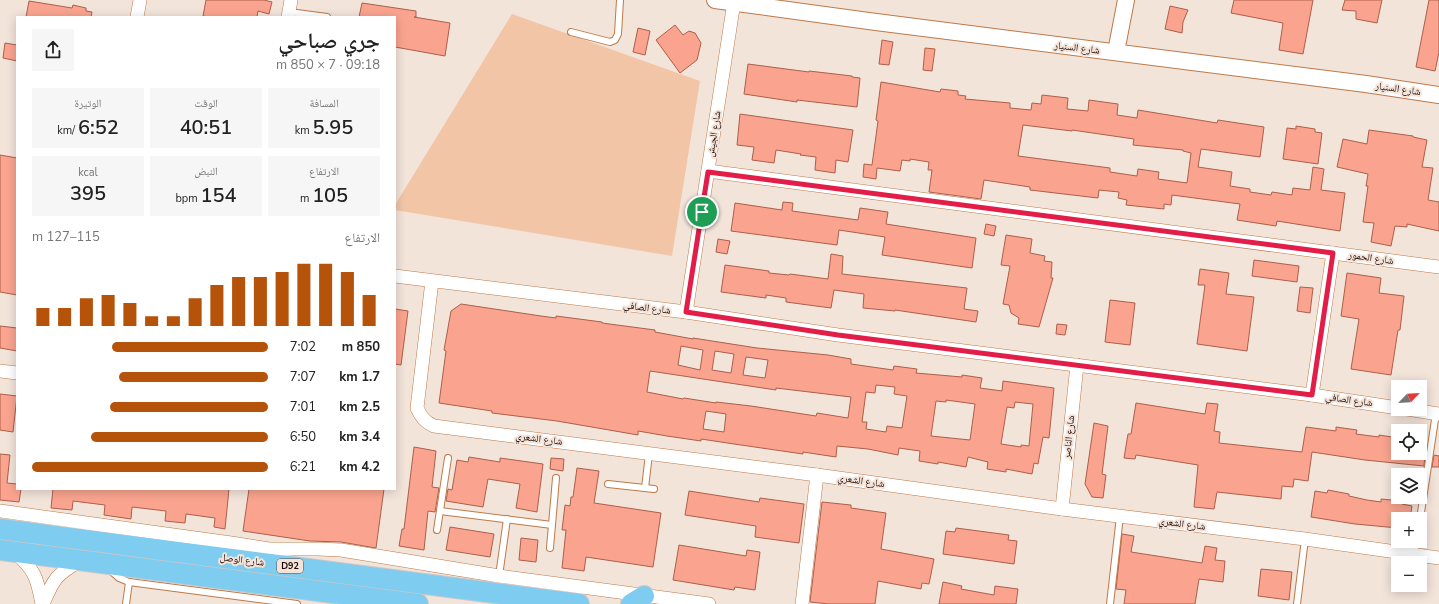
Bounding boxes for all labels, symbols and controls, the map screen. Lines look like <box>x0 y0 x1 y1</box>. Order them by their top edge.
text: جري صباحي <box>278 26 380 56</box>
button: share <box>32 29 74 71</box>
street label: شارع السنيار <box>1053 38 1101 58</box>
text: 09:18 · 7 × 850 m <box>276 56 380 74</box>
street label: شارع السنيار <box>1373 79 1422 99</box>
text: الوتيرة <box>75 96 101 111</box>
text: الوقت <box>194 96 218 111</box>
text: المسافة <box>309 96 339 111</box>
street label: شارع الجيش <box>703 110 725 158</box>
text: 6:52 <box>78 114 119 141</box>
text: 40:51 <box>180 114 232 141</box>
text: 5.95 <box>313 114 353 141</box>
text: /km <box>57 123 78 138</box>
text: km <box>295 123 313 138</box>
text: النبض <box>194 164 218 179</box>
text: الارتفاع <box>309 164 339 179</box>
text: kcal <box>78 165 98 180</box>
text: 395 <box>70 180 106 207</box>
text: 154 <box>201 182 237 209</box>
text: 105 <box>312 182 348 209</box>
text: bpm <box>175 191 201 206</box>
text: m <box>300 191 312 206</box>
pin <box>685 195 719 229</box>
icon: arrive <box>691 201 713 223</box>
text: 115–127 m <box>32 228 100 246</box>
text: الارتفاع <box>345 229 380 247</box>
street label: شارع الحمور <box>1347 248 1395 268</box>
street label: شارع الصافي <box>623 298 672 318</box>
text: 7:02 <box>290 338 316 356</box>
text: 850 m <box>342 338 380 356</box>
text: 7:07 <box>290 368 316 386</box>
text: 1.7 km <box>339 368 380 386</box>
north arrow <box>1391 380 1427 416</box>
map controls <box>1391 380 1427 592</box>
street label: شارع الصافي <box>1324 390 1374 411</box>
text: 7:01 <box>290 398 316 416</box>
text: 2.5 km <box>339 398 380 416</box>
street label: شارع الناصر <box>1060 414 1078 460</box>
button: locate <box>1391 424 1427 460</box>
text: 6:50 <box>290 428 316 446</box>
text: 3.4 km <box>339 428 380 446</box>
street label: شارع الشعري <box>515 429 564 449</box>
text: 6:21 <box>290 458 316 476</box>
text: 4.2 km <box>339 458 380 476</box>
button: layers <box>1391 468 1427 504</box>
street label: شارع الشعري <box>837 471 886 492</box>
button: + <box>1391 512 1427 548</box>
street label: شارع الشعري <box>1158 514 1207 534</box>
street label: شارع الوصل <box>219 550 265 570</box>
button: − <box>1391 556 1427 592</box>
road number: D92 <box>277 559 303 573</box>

